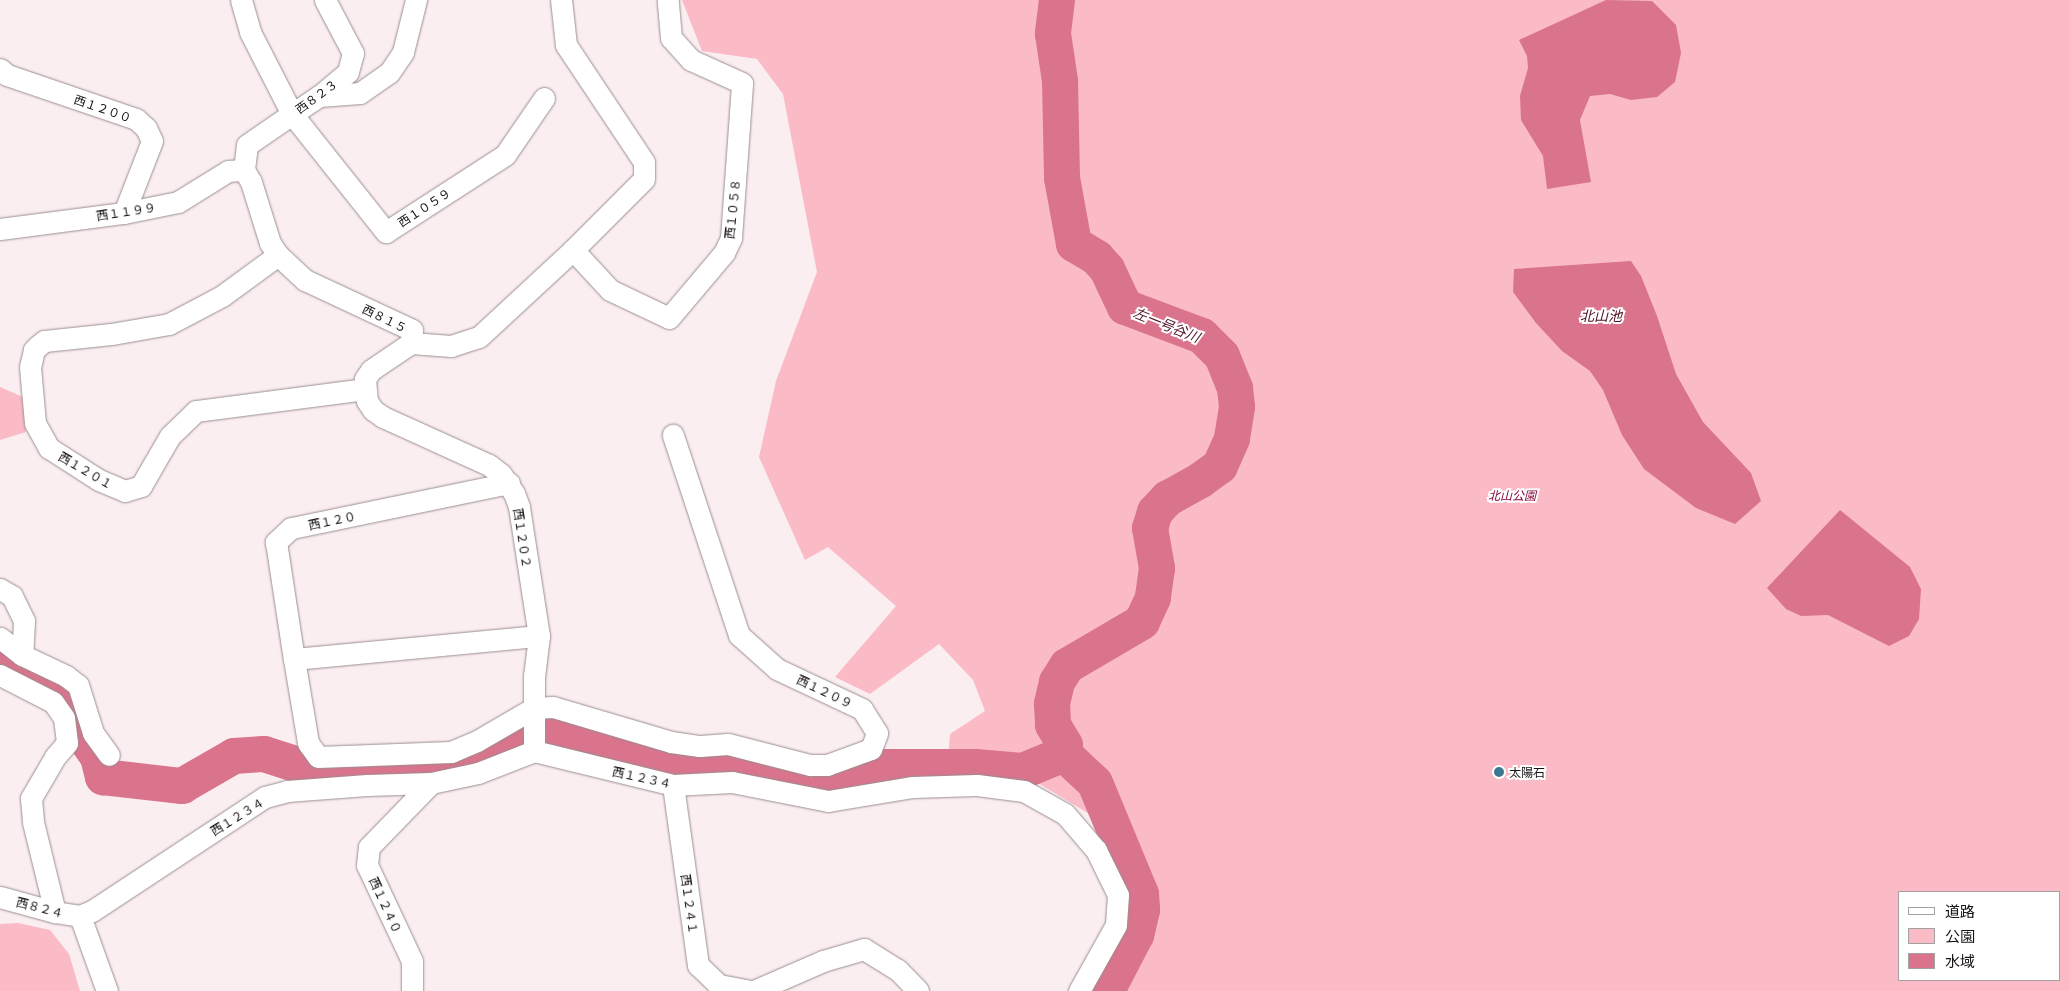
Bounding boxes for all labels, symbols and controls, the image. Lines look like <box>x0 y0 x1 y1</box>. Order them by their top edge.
street label: 西８２３ <box>292 76 340 116</box>
street label: 西１２００ <box>72 91 134 125</box>
street label: 西１０５８ <box>722 178 742 240</box>
street label: 西１０５９ <box>395 185 453 229</box>
street label: 西１１９９ <box>95 199 157 223</box>
street label: 西８１５ <box>360 301 410 335</box>
water label: 左一号谷川 <box>1131 303 1203 345</box>
water label: 北山池 <box>1580 307 1622 323</box>
street label: 西１２０１ <box>56 449 116 491</box>
park label: 北山公園 <box>1488 488 1536 502</box>
street label: 西１２０２ <box>511 507 535 569</box>
street label: 西１２０ <box>307 508 357 532</box>
street label: 西１２０９ <box>795 672 855 710</box>
street label: 西１２３４ <box>611 764 673 790</box>
place label: 太陽石 <box>1509 765 1545 779</box>
marker: 太陽石 <box>1493 766 1505 778</box>
street label: 西１２３４ <box>208 794 266 838</box>
street label: 西１２４１ <box>679 873 701 935</box>
street label: 西１２４０ <box>367 875 405 935</box>
legend <box>1898 891 2060 981</box>
street label: 西８２４ <box>15 894 65 920</box>
text: 道路 <box>1945 900 1975 921</box>
text: 公園 <box>1945 925 1975 946</box>
text: 水域 <box>1945 950 1975 971</box>

